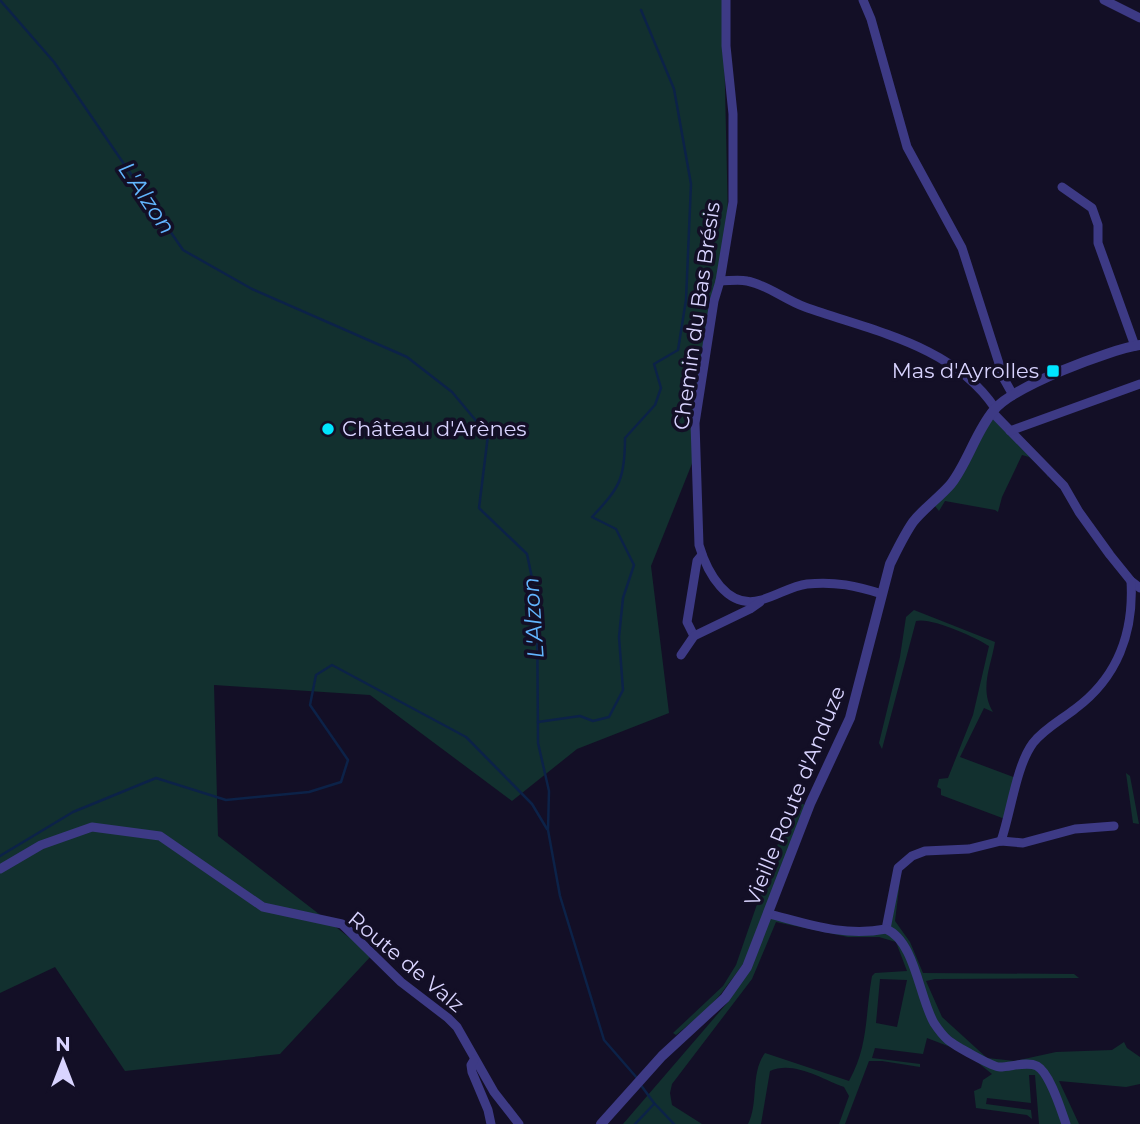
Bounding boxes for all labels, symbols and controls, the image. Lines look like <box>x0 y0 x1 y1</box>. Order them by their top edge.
water label: L'Alzon <box>113 156 181 240</box>
street label: Chemin du Bas Brésis <box>668 200 725 432</box>
place label: Mas d'Ayrolles <box>892 358 1039 383</box>
marker: Mas d'Ayrolles <box>1045 363 1061 379</box>
place label: Château d'Arènes <box>342 416 527 441</box>
marker: Château d'Arènes <box>320 421 336 437</box>
water label: L'Alzon <box>516 576 550 660</box>
street label: Vieille Route d'Anduze <box>739 682 850 909</box>
street label: Route de Valz <box>343 906 469 1017</box>
north arrow <box>28 1026 98 1096</box>
text: N <box>55 1033 71 1056</box>

